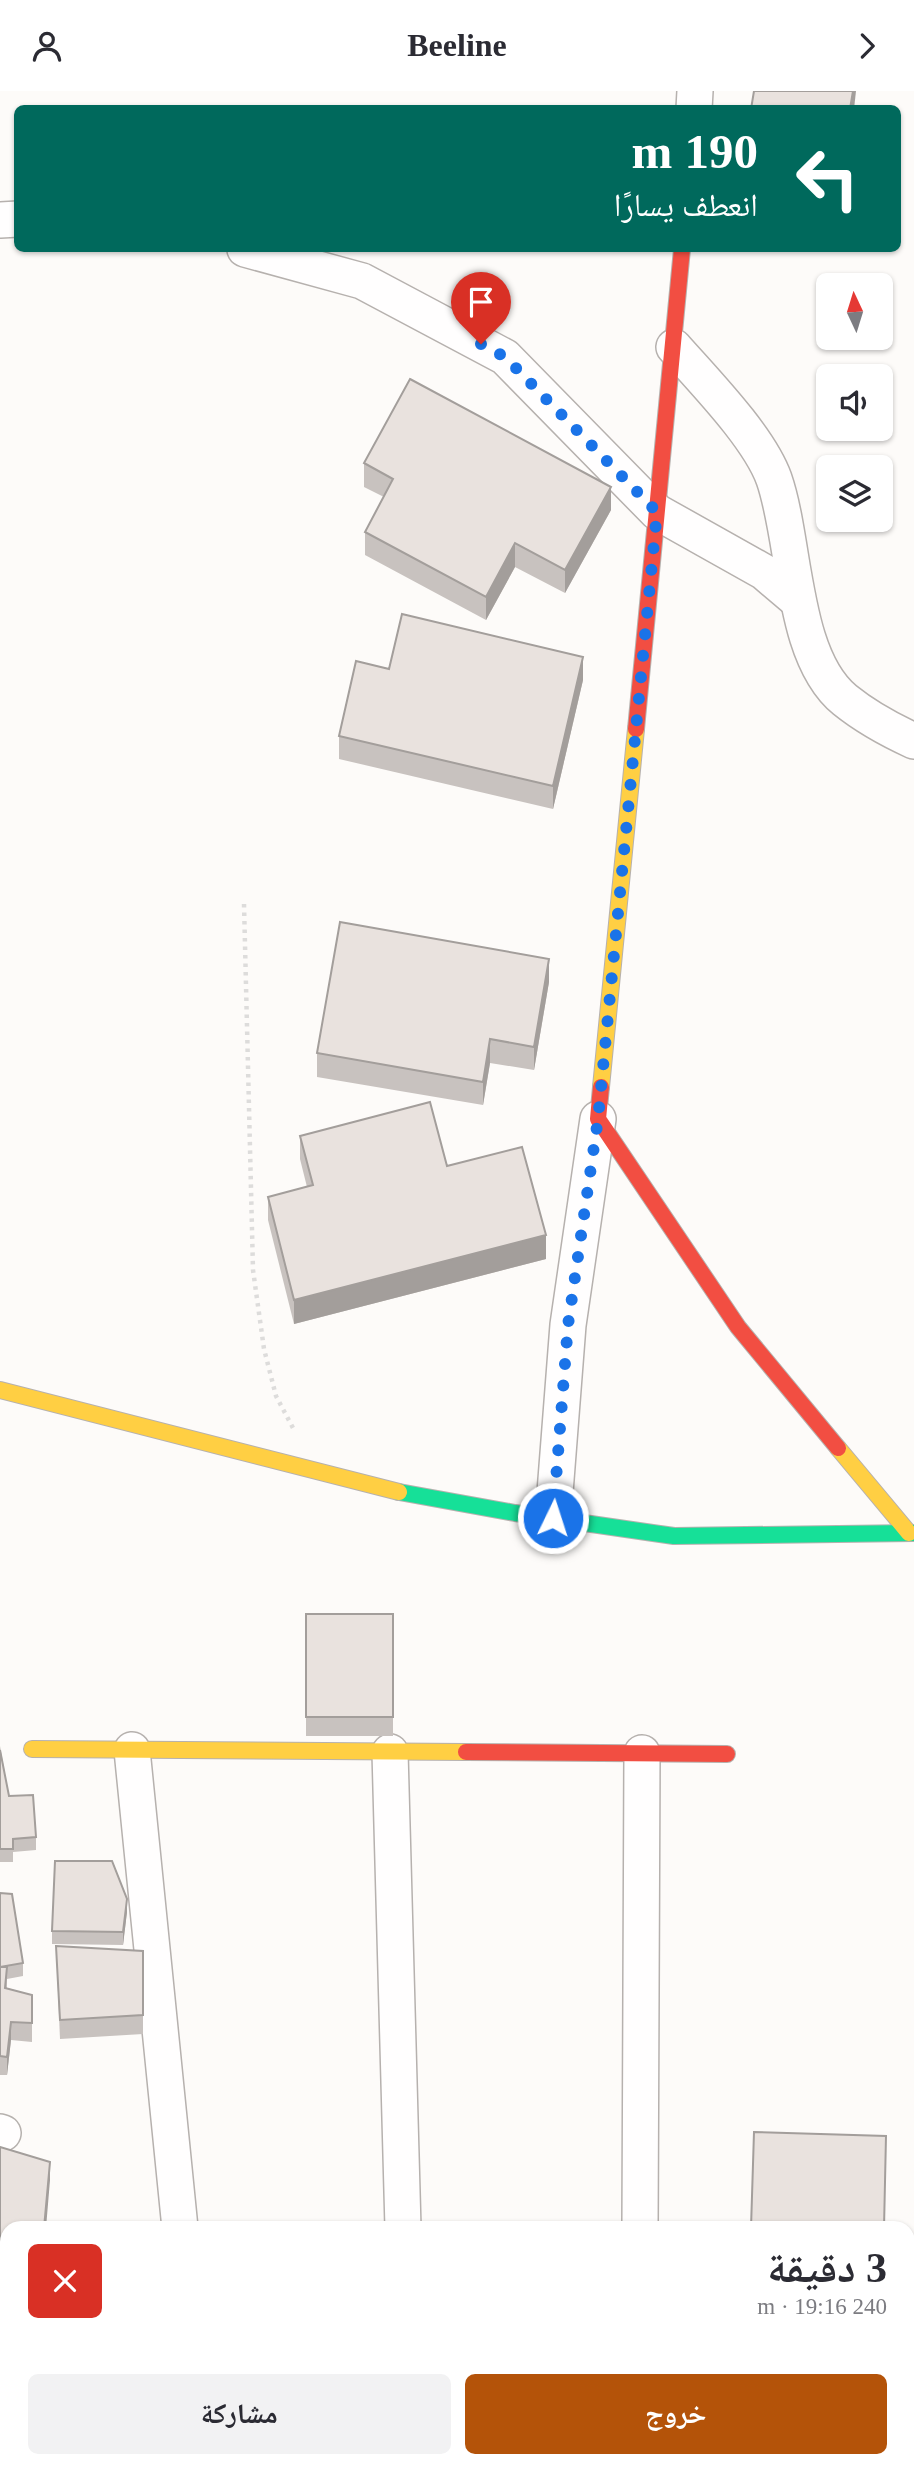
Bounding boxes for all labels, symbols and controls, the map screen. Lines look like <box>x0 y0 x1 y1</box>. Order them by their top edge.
icon: person <box>28 27 66 65</box>
text: Beeline <box>407 27 507 63</box>
icon: forward <box>848 27 886 65</box>
text: 190 m <box>631 124 758 179</box>
icon: left <box>782 133 873 224</box>
text: انعطف يسارًا <box>614 187 758 223</box>
pin <box>451 272 511 344</box>
north arrow <box>816 273 892 350</box>
map controls <box>816 273 893 532</box>
icon: arrive <box>462 283 500 321</box>
button: sound <box>816 364 893 441</box>
button: layers <box>816 455 893 532</box>
position arrow <box>516 1481 590 1555</box>
button: close <box>28 2244 102 2318</box>
text: 3 دقيقة <box>767 2245 887 2291</box>
text: 240 m · 19:16 <box>757 2294 887 2319</box>
button: مشاركة <box>28 2374 451 2454</box>
button: خروج <box>465 2374 887 2454</box>

